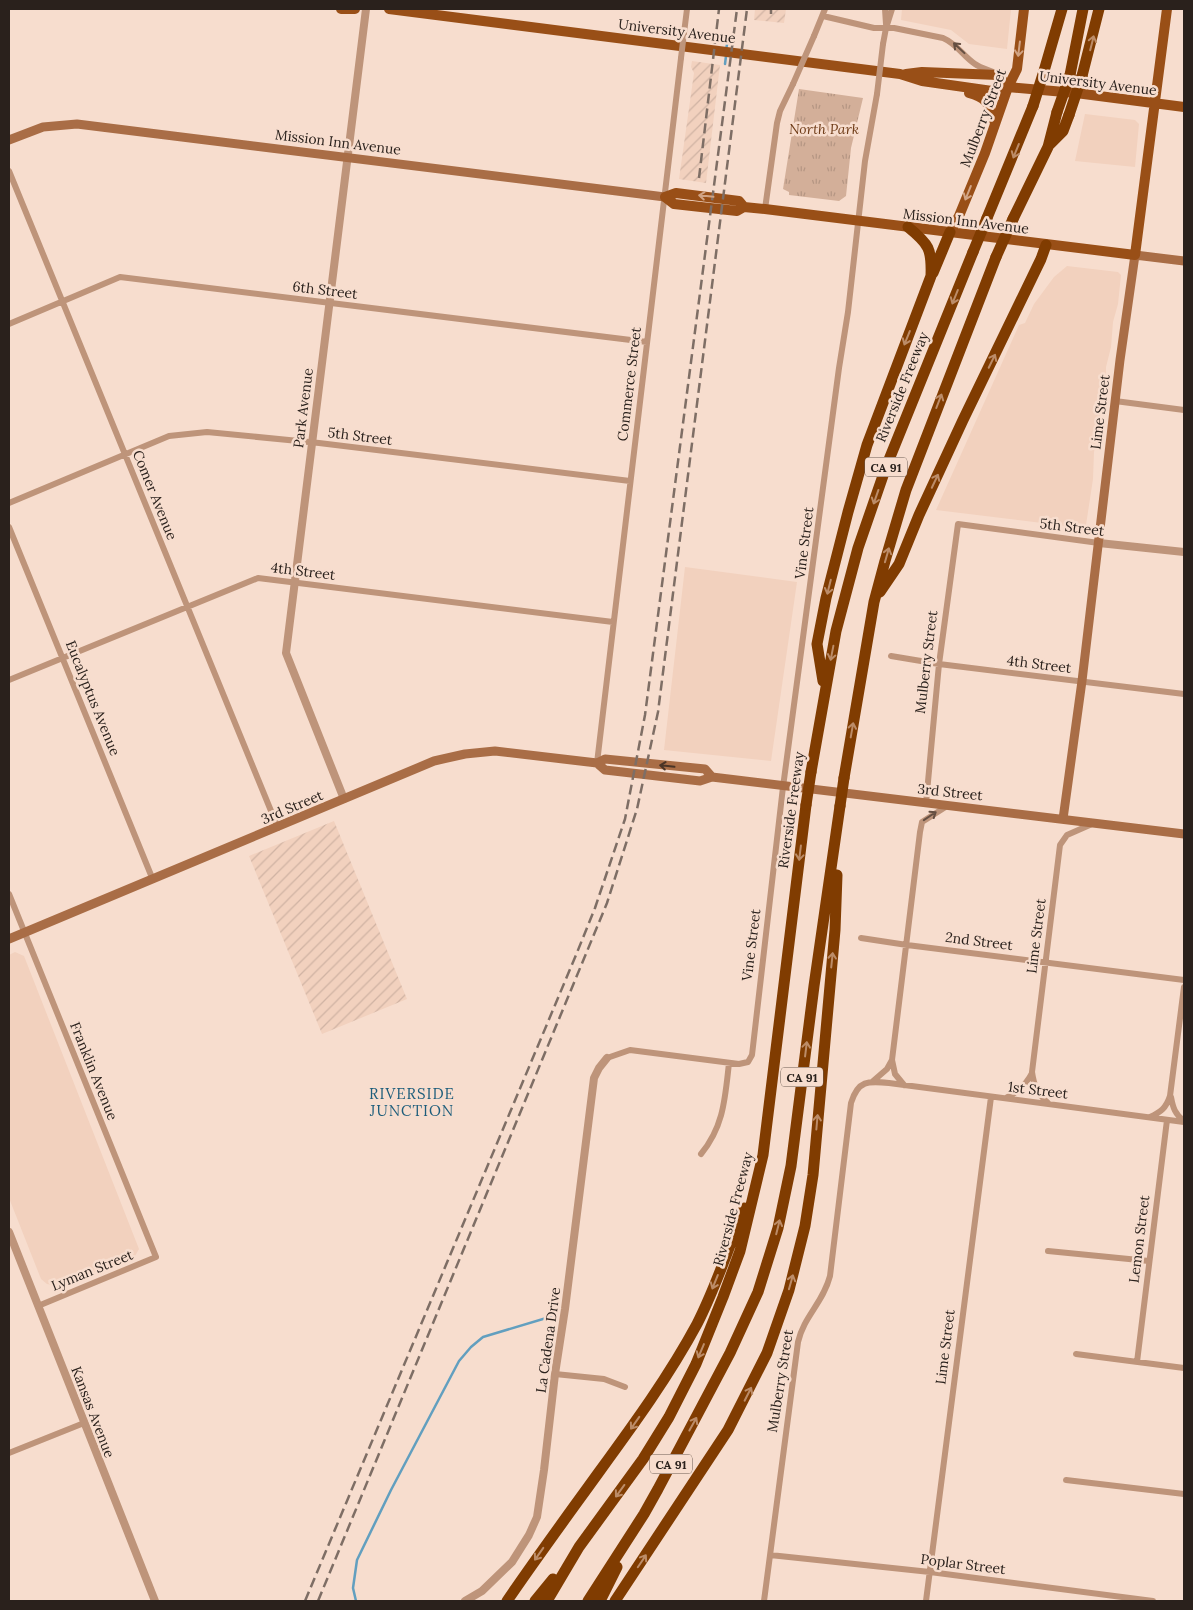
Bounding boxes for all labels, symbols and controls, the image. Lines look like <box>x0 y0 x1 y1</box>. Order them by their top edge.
street label: University Avenue <box>617 15 737 47</box>
one-way arrow <box>1087 35 1097 51</box>
one-way arrow <box>1014 40 1024 56</box>
one-way arrow <box>952 43 965 54</box>
street label: Mulberry Street <box>956 66 1010 170</box>
street label: University Avenue <box>1038 67 1158 99</box>
park label: North Park <box>789 120 859 138</box>
street label: Mission Inn Avenue <box>274 125 402 159</box>
one-way arrow <box>1010 143 1020 158</box>
one-way arrow <box>963 185 972 200</box>
one-way arrow <box>698 191 714 201</box>
street label: Mission Inn Avenue <box>902 204 1030 238</box>
street label: 6th Street <box>292 277 359 303</box>
one-way arrow <box>950 289 959 304</box>
street label: Commerce Street <box>613 325 645 442</box>
street label: Riverside Freeway <box>872 329 933 445</box>
one-way arrow <box>902 330 911 345</box>
one-way arrow <box>988 354 997 369</box>
street label: Park Avenue <box>289 367 317 449</box>
street label: Lime Street <box>1086 373 1114 451</box>
one-way arrow <box>935 394 945 409</box>
street label: 5th Street <box>327 423 394 449</box>
street label: Comer Avenue <box>129 447 181 543</box>
road number: CA 91 <box>865 458 907 477</box>
one-way arrow <box>931 474 941 489</box>
one-way arrow <box>871 489 880 504</box>
street label: Vine Street <box>791 505 817 581</box>
street label: 5th Street <box>1039 514 1106 540</box>
one-way arrow <box>882 547 892 563</box>
street label: 4th Street <box>270 558 337 584</box>
one-way arrow <box>824 579 833 595</box>
street label: Mulberry Street <box>911 609 941 715</box>
street label: Eucalyptus Avenue <box>62 638 124 759</box>
one-way arrow <box>826 645 836 661</box>
street label: 4th Street <box>1006 651 1073 677</box>
one-way arrow <box>847 722 857 738</box>
street label: Riverside Freeway <box>774 750 808 869</box>
one-way arrow <box>659 761 675 770</box>
street label: 3rd Street <box>916 780 984 804</box>
street label: 3rd Street <box>258 786 326 828</box>
one-way arrow <box>923 811 937 822</box>
one-way arrow <box>795 845 805 861</box>
street label: Lime Street <box>1022 897 1050 975</box>
street label: Vine Street <box>738 907 764 983</box>
street label: 2nd Street <box>944 928 1014 954</box>
one-way arrow <box>827 952 837 968</box>
street label: Franklin Avenue <box>66 1019 122 1123</box>
one-way arrow <box>801 1041 811 1057</box>
road number: CA 91 <box>781 1068 823 1086</box>
street label: 1st Street <box>1007 1077 1070 1103</box>
district label: RIVERSIDE JUNCTION <box>369 1084 455 1120</box>
one-way arrow <box>813 1114 822 1130</box>
street label: Riverside Freeway <box>709 1149 757 1268</box>
street label: Lemon Street <box>1125 1194 1153 1284</box>
one-way arrow <box>774 1219 783 1235</box>
street label: Lyman Street <box>48 1245 136 1295</box>
one-way arrow <box>710 1274 720 1289</box>
one-way arrow <box>787 1274 797 1290</box>
street label: La Cadena Drive <box>532 1286 564 1394</box>
street label: Lime Street <box>931 1308 959 1386</box>
street label: Mulberry Street <box>763 1328 797 1434</box>
one-way arrow <box>696 1343 705 1358</box>
street label: Kansas Avenue <box>67 1364 119 1461</box>
one-way arrow <box>743 1387 753 1402</box>
one-way arrow <box>630 1416 640 1430</box>
one-way arrow <box>689 1417 698 1432</box>
road number: CA 91 <box>650 1455 692 1474</box>
one-way arrow <box>614 1484 625 1497</box>
one-way arrow <box>534 1547 544 1561</box>
street label: Poplar Street <box>920 1550 1007 1578</box>
one-way arrow <box>637 1554 647 1568</box>

